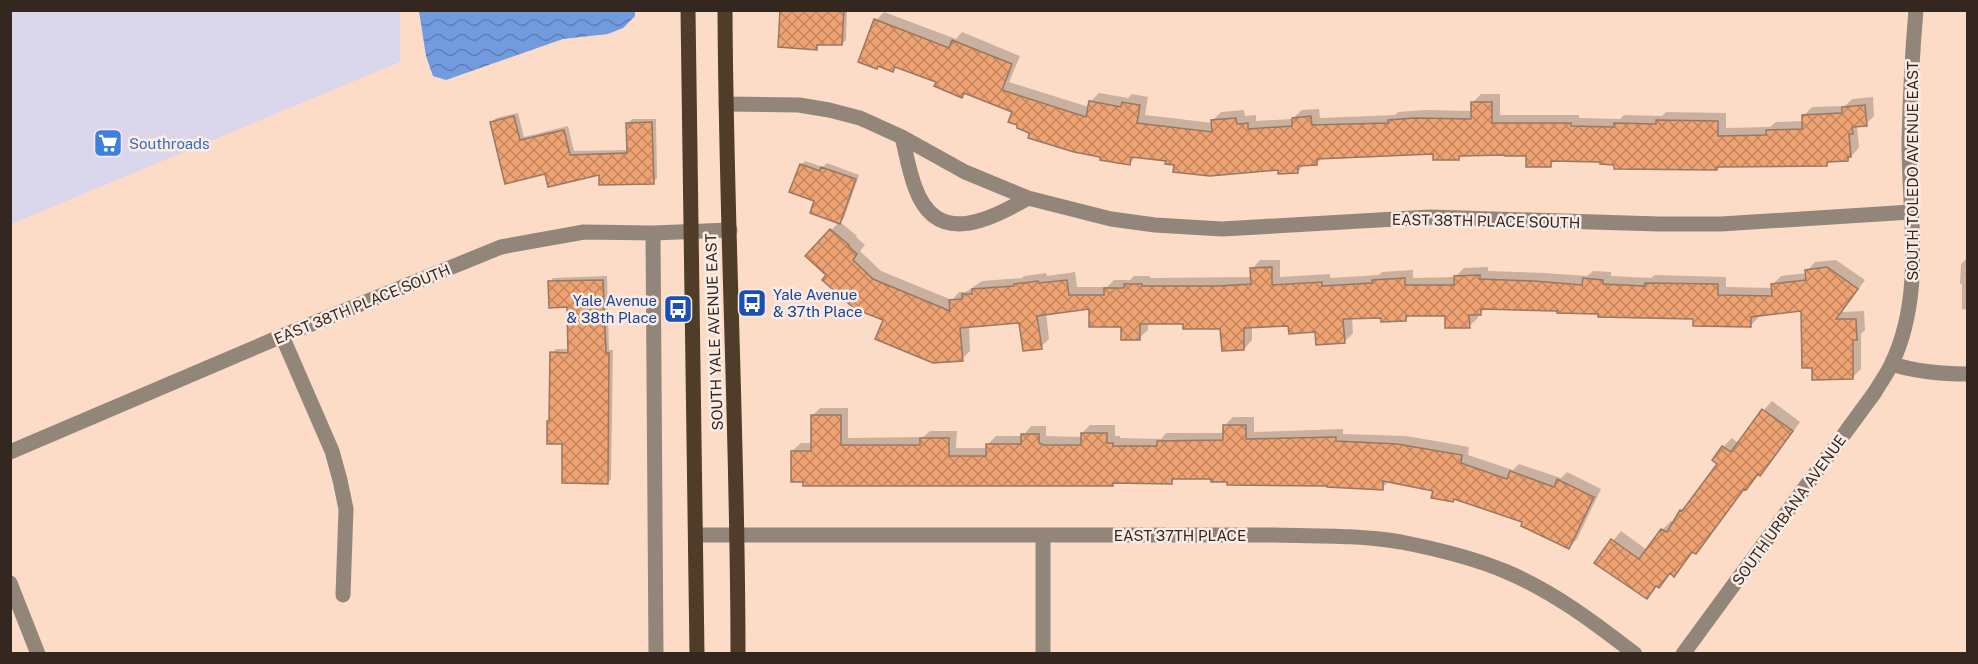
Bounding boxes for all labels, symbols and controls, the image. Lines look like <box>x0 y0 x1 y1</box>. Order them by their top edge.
street label: SOUTH TOLEDO AVENUE EAST <box>1904 61 1921 281</box>
supermarket icon: Southroads <box>92 127 124 159</box>
place label: Southroads <box>129 135 210 152</box>
street label: EAST 38TH PLACE SOUTH <box>1392 211 1580 231</box>
street label: SOUTH YALE AVENUE EAST <box>702 233 726 431</box>
street label: EAST 38TH PLACE SOUTH <box>271 261 453 347</box>
place label: Yale Avenue & 37th Place <box>773 286 863 320</box>
bus stop icon: Yale Avenue & 37th Place <box>736 287 768 319</box>
place label: Yale Avenue & 38th Place <box>567 292 657 326</box>
bus stop icon: Yale Avenue & 38th Place <box>662 293 694 325</box>
street label: SOUTH URBANA AVENUE <box>1729 432 1849 588</box>
street label: EAST 37TH PLACE <box>1114 527 1246 544</box>

